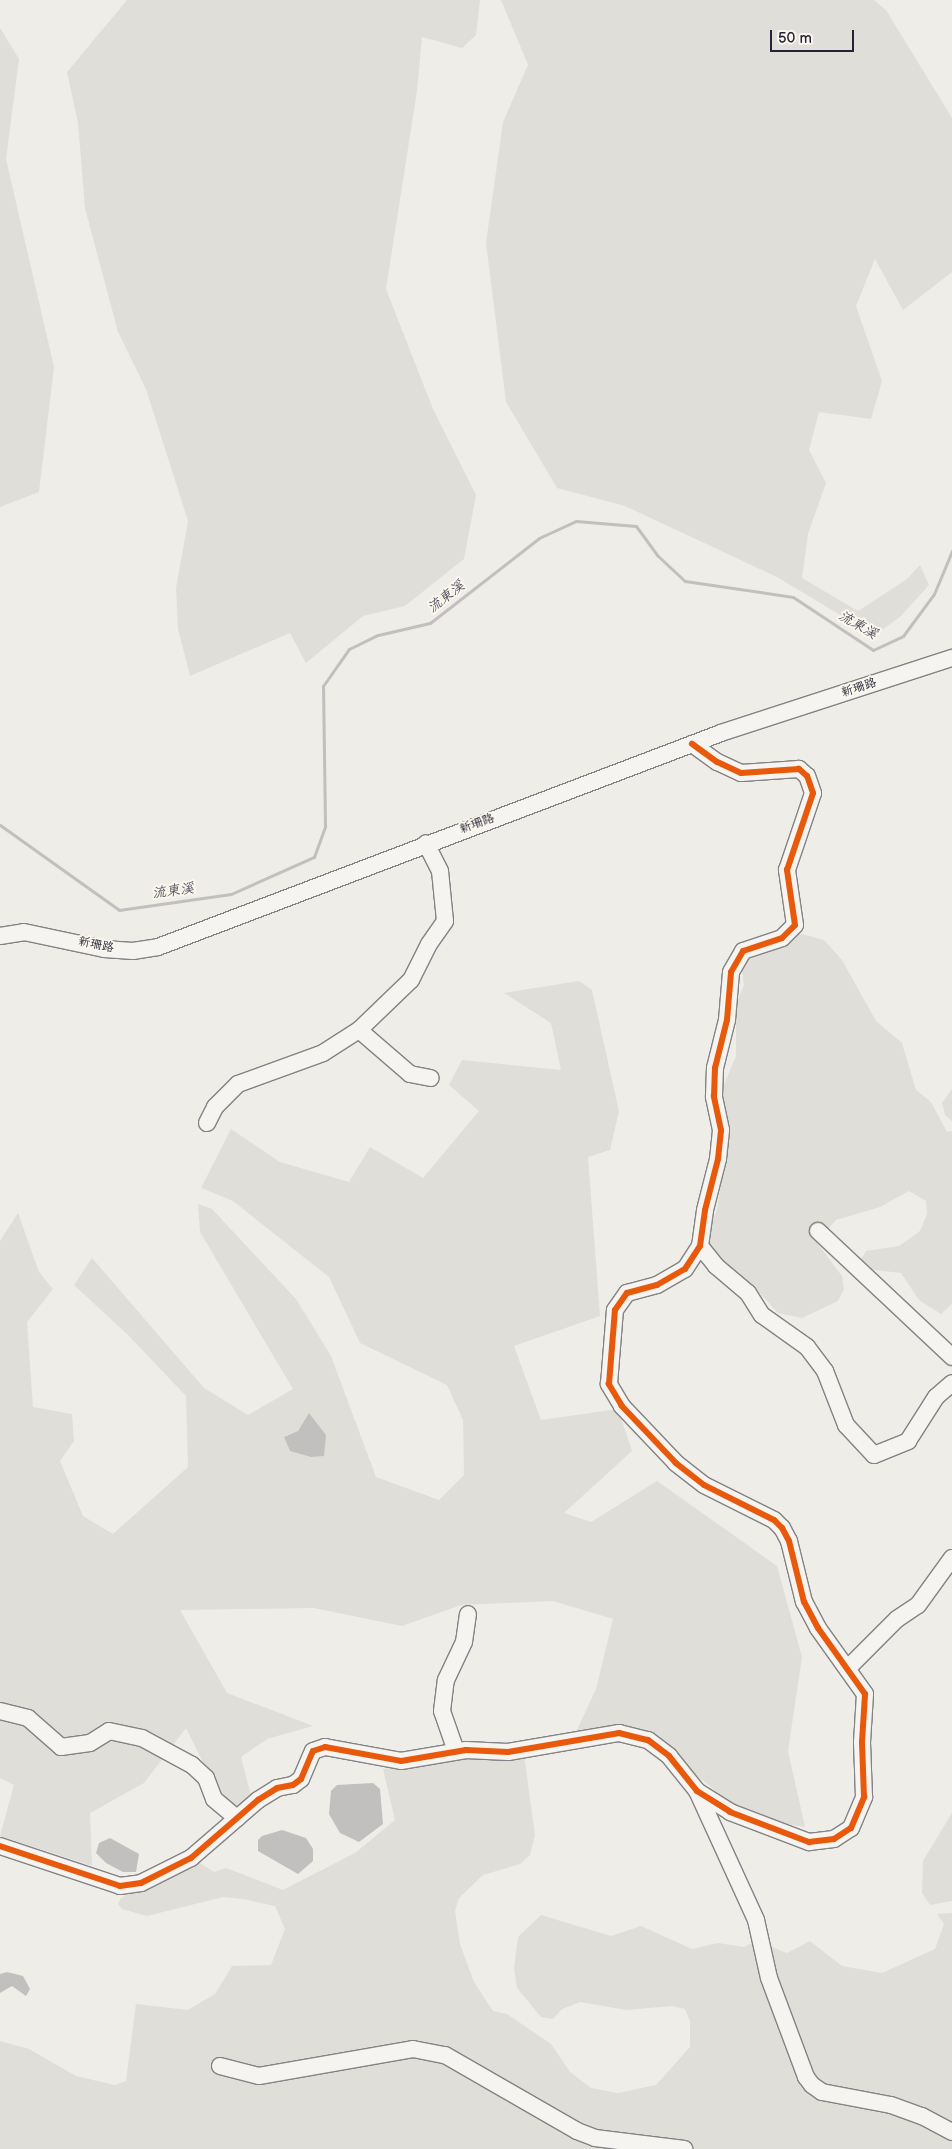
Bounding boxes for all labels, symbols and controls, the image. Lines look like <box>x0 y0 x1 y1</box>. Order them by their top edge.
scale bar <box>772 20 856 52</box>
text: 50 m <box>778 29 812 48</box>
water label: 流東溪 <box>424 577 468 617</box>
water label: 流東溪 <box>836 607 880 643</box>
street label: 新珊路 <box>840 676 878 700</box>
street label: 新珊路 <box>458 811 496 837</box>
water label: 流東溪 <box>151 880 195 902</box>
street label: 新珊路 <box>77 934 115 956</box>

